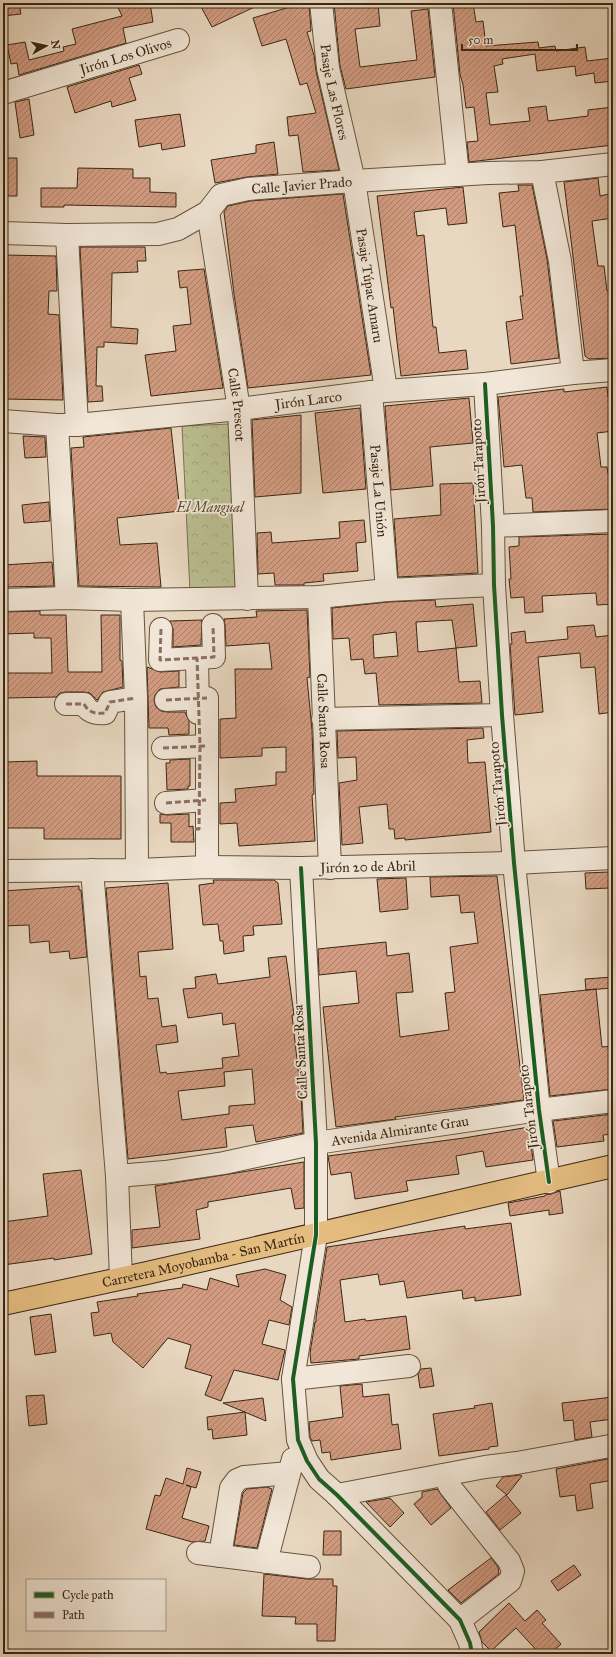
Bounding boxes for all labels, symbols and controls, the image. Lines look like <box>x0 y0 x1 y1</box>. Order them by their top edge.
north arrow <box>26 26 66 66</box>
scale bar <box>462 26 577 52</box>
text: 50 m <box>468 33 493 47</box>
street label: Jirón Los Olivos <box>76 34 174 80</box>
text: N <box>48 39 63 51</box>
street label: Pasaje Las Flores <box>316 43 352 142</box>
street label: Calle Javier Prado <box>251 173 353 198</box>
street label: Pasaje Túpac Amaru <box>352 227 387 345</box>
street label: Calle Prescot <box>224 367 248 442</box>
street label: Jirón Larco <box>272 388 343 415</box>
street label: Jirón Tarapoto <box>468 418 490 506</box>
street label: Pasaje La Unión <box>366 444 391 538</box>
park label: El Mangual <box>175 499 245 516</box>
street label: Calle Santa Rosa <box>313 673 334 769</box>
street label: Jirón Tarapoto <box>485 741 511 829</box>
street label: Jirón 20 de Abril <box>318 857 416 878</box>
street label: Calle Santa Rosa <box>290 1004 311 1100</box>
street label: Jirón Tarapoto <box>515 1064 543 1152</box>
street label: Avenida Almirante Grau <box>329 1112 471 1150</box>
street label: Carretera Moyobamba - San Martín <box>100 1229 307 1291</box>
legend <box>26 1579 166 1631</box>
text: Cycle path <box>62 1588 114 1602</box>
text: Path <box>62 1608 85 1622</box>

